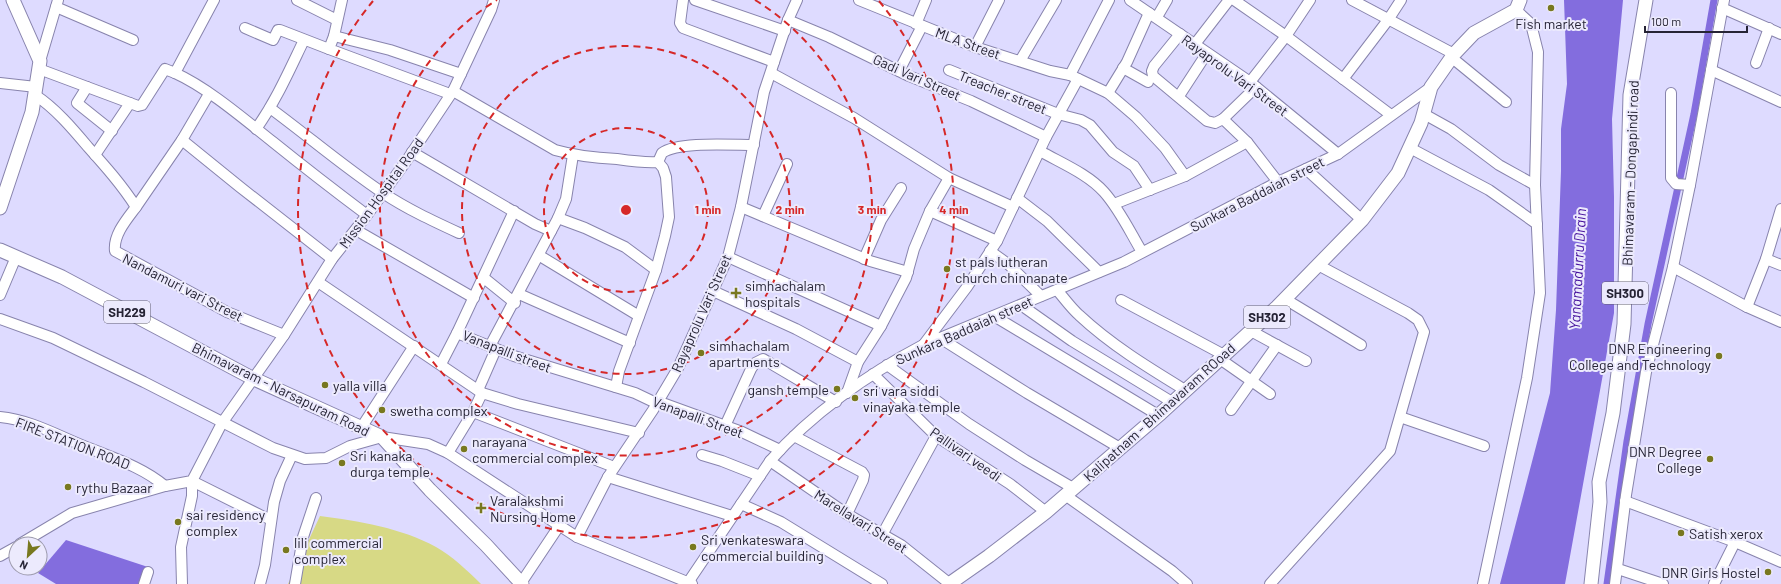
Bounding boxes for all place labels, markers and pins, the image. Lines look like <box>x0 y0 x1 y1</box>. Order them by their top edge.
marker: Fish market <box>1546 3 1556 13</box>
place label: Fish market <box>1515 15 1587 32</box>
centre of rings <box>619 203 633 217</box>
place label: st pals lutheran church chinnapate <box>955 253 1068 286</box>
marker: st pals lutheran church chinnapate <box>942 264 952 274</box>
place label: simhachalam hospitals <box>745 277 826 310</box>
marker: simhachalam hospitals <box>730 287 742 299</box>
place label: simhachalam apartments <box>709 337 790 370</box>
place label: DNR Engineering College and Technology <box>1569 340 1712 373</box>
marker: simhachalam apartments <box>696 348 706 358</box>
marker: DNR Engineering College and Technology <box>1714 351 1724 361</box>
place label: yalla villa <box>333 377 387 394</box>
marker: yalla villa <box>320 380 330 390</box>
place label: gansh temple <box>747 381 829 398</box>
place label: sri vara siddi vinayaka temple <box>863 382 960 415</box>
marker: gansh temple <box>832 384 842 394</box>
marker: sri vara siddi vinayaka temple <box>850 393 860 403</box>
place label: swetha complex <box>390 402 488 419</box>
marker: swetha complex <box>377 405 387 415</box>
place label: narayana commercial complex <box>472 433 598 466</box>
place label: DNR Degree College <box>1629 443 1702 476</box>
marker: narayana commercial complex <box>459 444 469 454</box>
place label: Sri kanaka durga temple <box>350 447 430 480</box>
marker: DNR Degree College <box>1705 454 1715 464</box>
marker: Sri kanaka durga temple <box>337 458 347 468</box>
place label: rythu Bazaar <box>76 479 152 496</box>
marker: rythu Bazaar <box>63 482 73 492</box>
place label: Varalakshmi Nursing Home <box>490 492 576 525</box>
marker: Varalakshmi Nursing Home <box>475 502 487 514</box>
place label: sai residency complex <box>186 506 266 539</box>
marker: sai residency complex <box>173 517 183 527</box>
place label: Satish xerox <box>1689 525 1763 542</box>
marker: Satish xerox <box>1676 528 1686 538</box>
place label: Sri venkateswara commercial building <box>701 531 824 564</box>
place label: lili commercial complex <box>294 534 382 567</box>
marker: Sri venkateswara commercial building <box>688 542 698 552</box>
marker: lili commercial complex <box>281 545 291 555</box>
place label: DNR Girls Hostel <box>1661 564 1760 581</box>
marker: DNR Girls Hostel <box>1763 567 1773 577</box>

